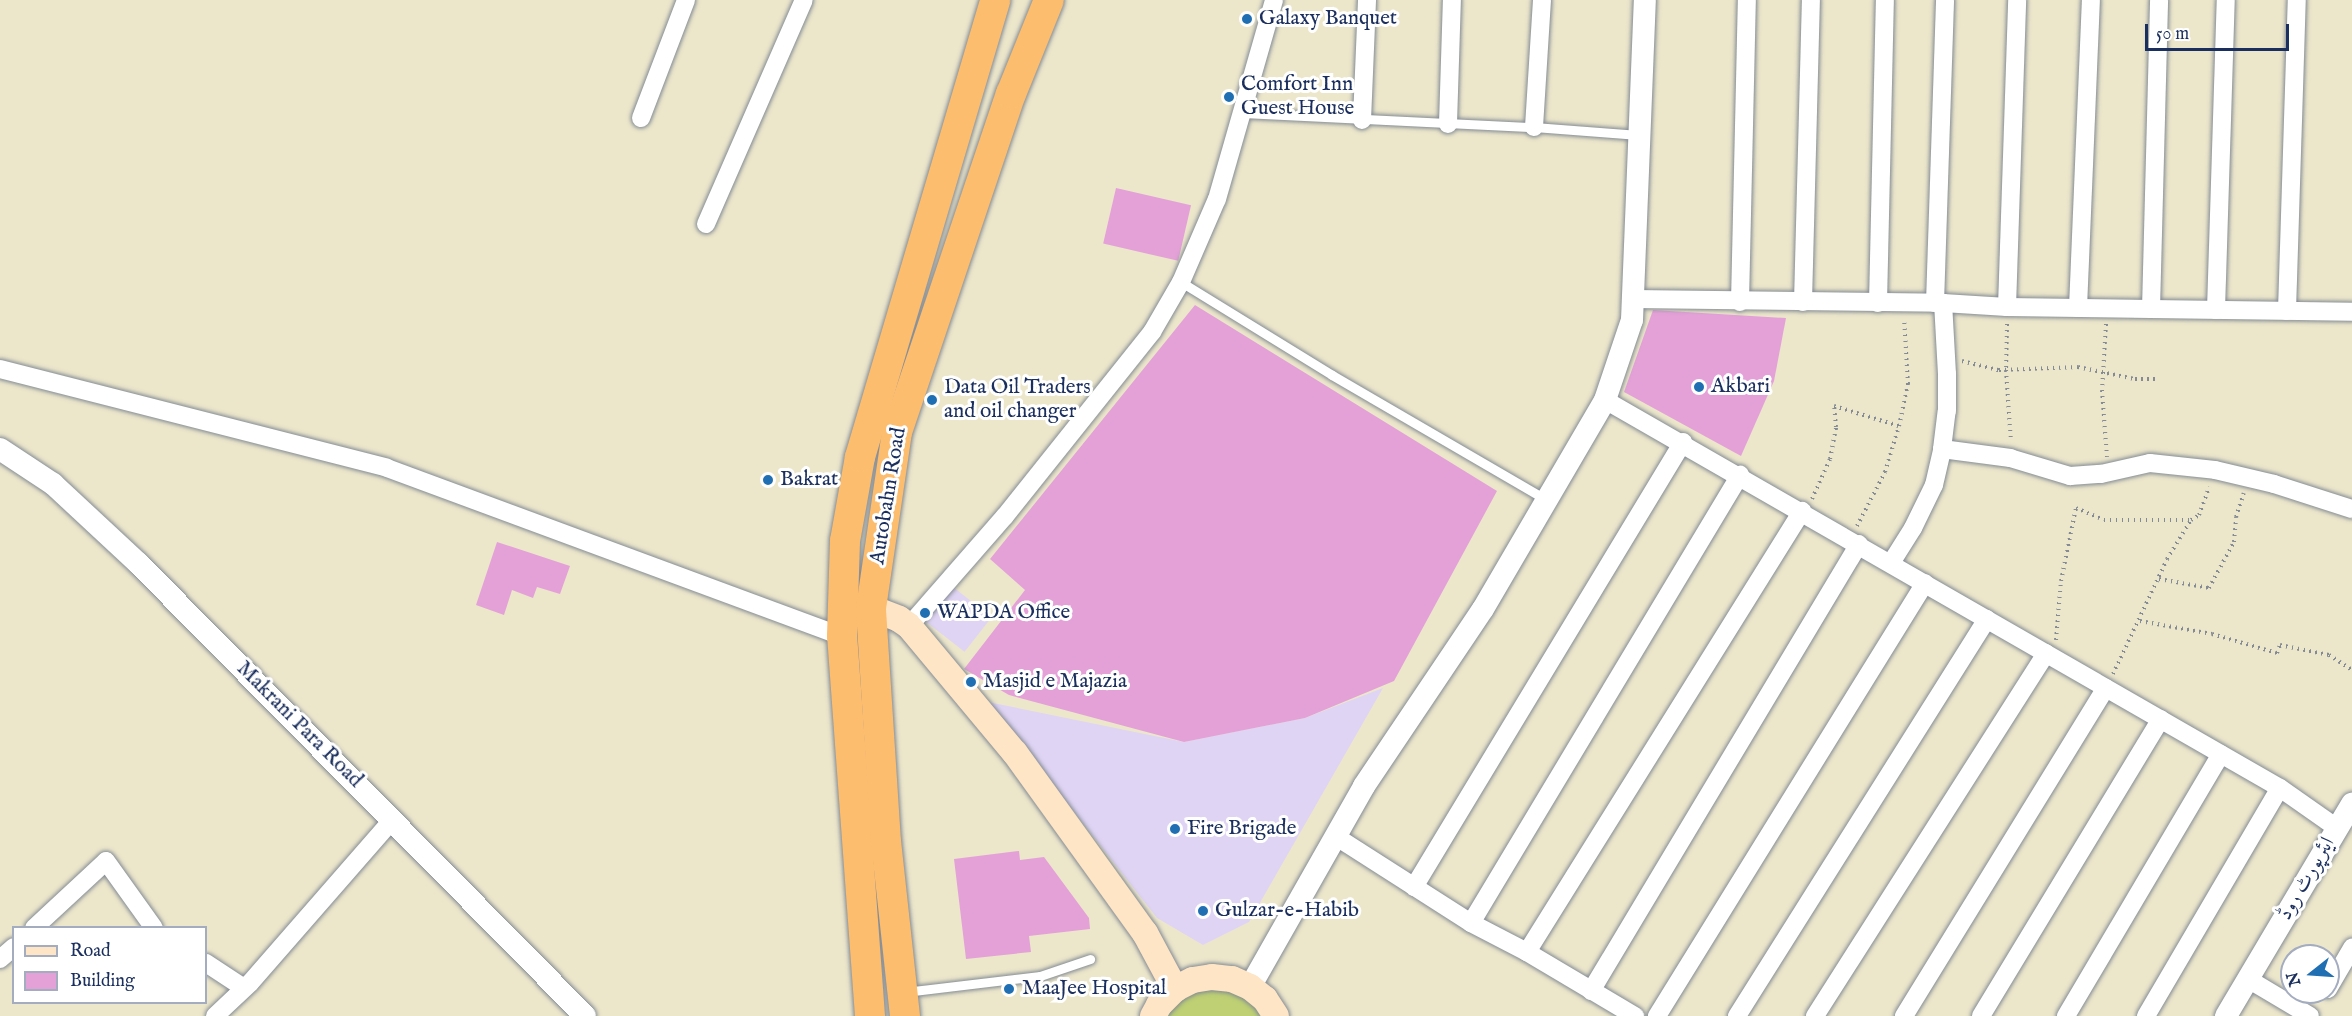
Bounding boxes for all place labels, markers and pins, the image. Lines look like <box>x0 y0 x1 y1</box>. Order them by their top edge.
place label: Galaxy Banquet <box>1259 6 1397 32</box>
marker: Galaxy Banquet <box>1240 12 1254 26</box>
place label: Comfort Inn Guest House <box>1241 72 1354 122</box>
marker: Comfort Inn Guest House <box>1222 90 1236 104</box>
place label: Akbari <box>1711 374 1770 400</box>
place label: Data Oil Traders and oil changer <box>944 375 1091 425</box>
marker: Akbari <box>1692 380 1706 394</box>
marker: Data Oil Traders and oil changer <box>925 393 939 407</box>
place label: Bakrat <box>780 467 838 493</box>
marker: Bakrat <box>761 473 775 487</box>
place label: WAPDA Office <box>937 600 1070 626</box>
marker: WAPDA Office <box>918 606 932 620</box>
place label: Masjid e Majazia <box>983 669 1127 695</box>
marker: Masjid e Majazia <box>964 675 978 689</box>
place label: Fire Brigade <box>1187 816 1296 842</box>
marker: Fire Brigade <box>1168 822 1182 836</box>
place label: Gulzar-e-Habib <box>1215 898 1359 924</box>
marker: Gulzar-e-Habib <box>1196 904 1210 918</box>
place label: MaaJee Hospital <box>1022 976 1167 1002</box>
marker: MaaJee Hospital <box>1000 980 1018 998</box>

